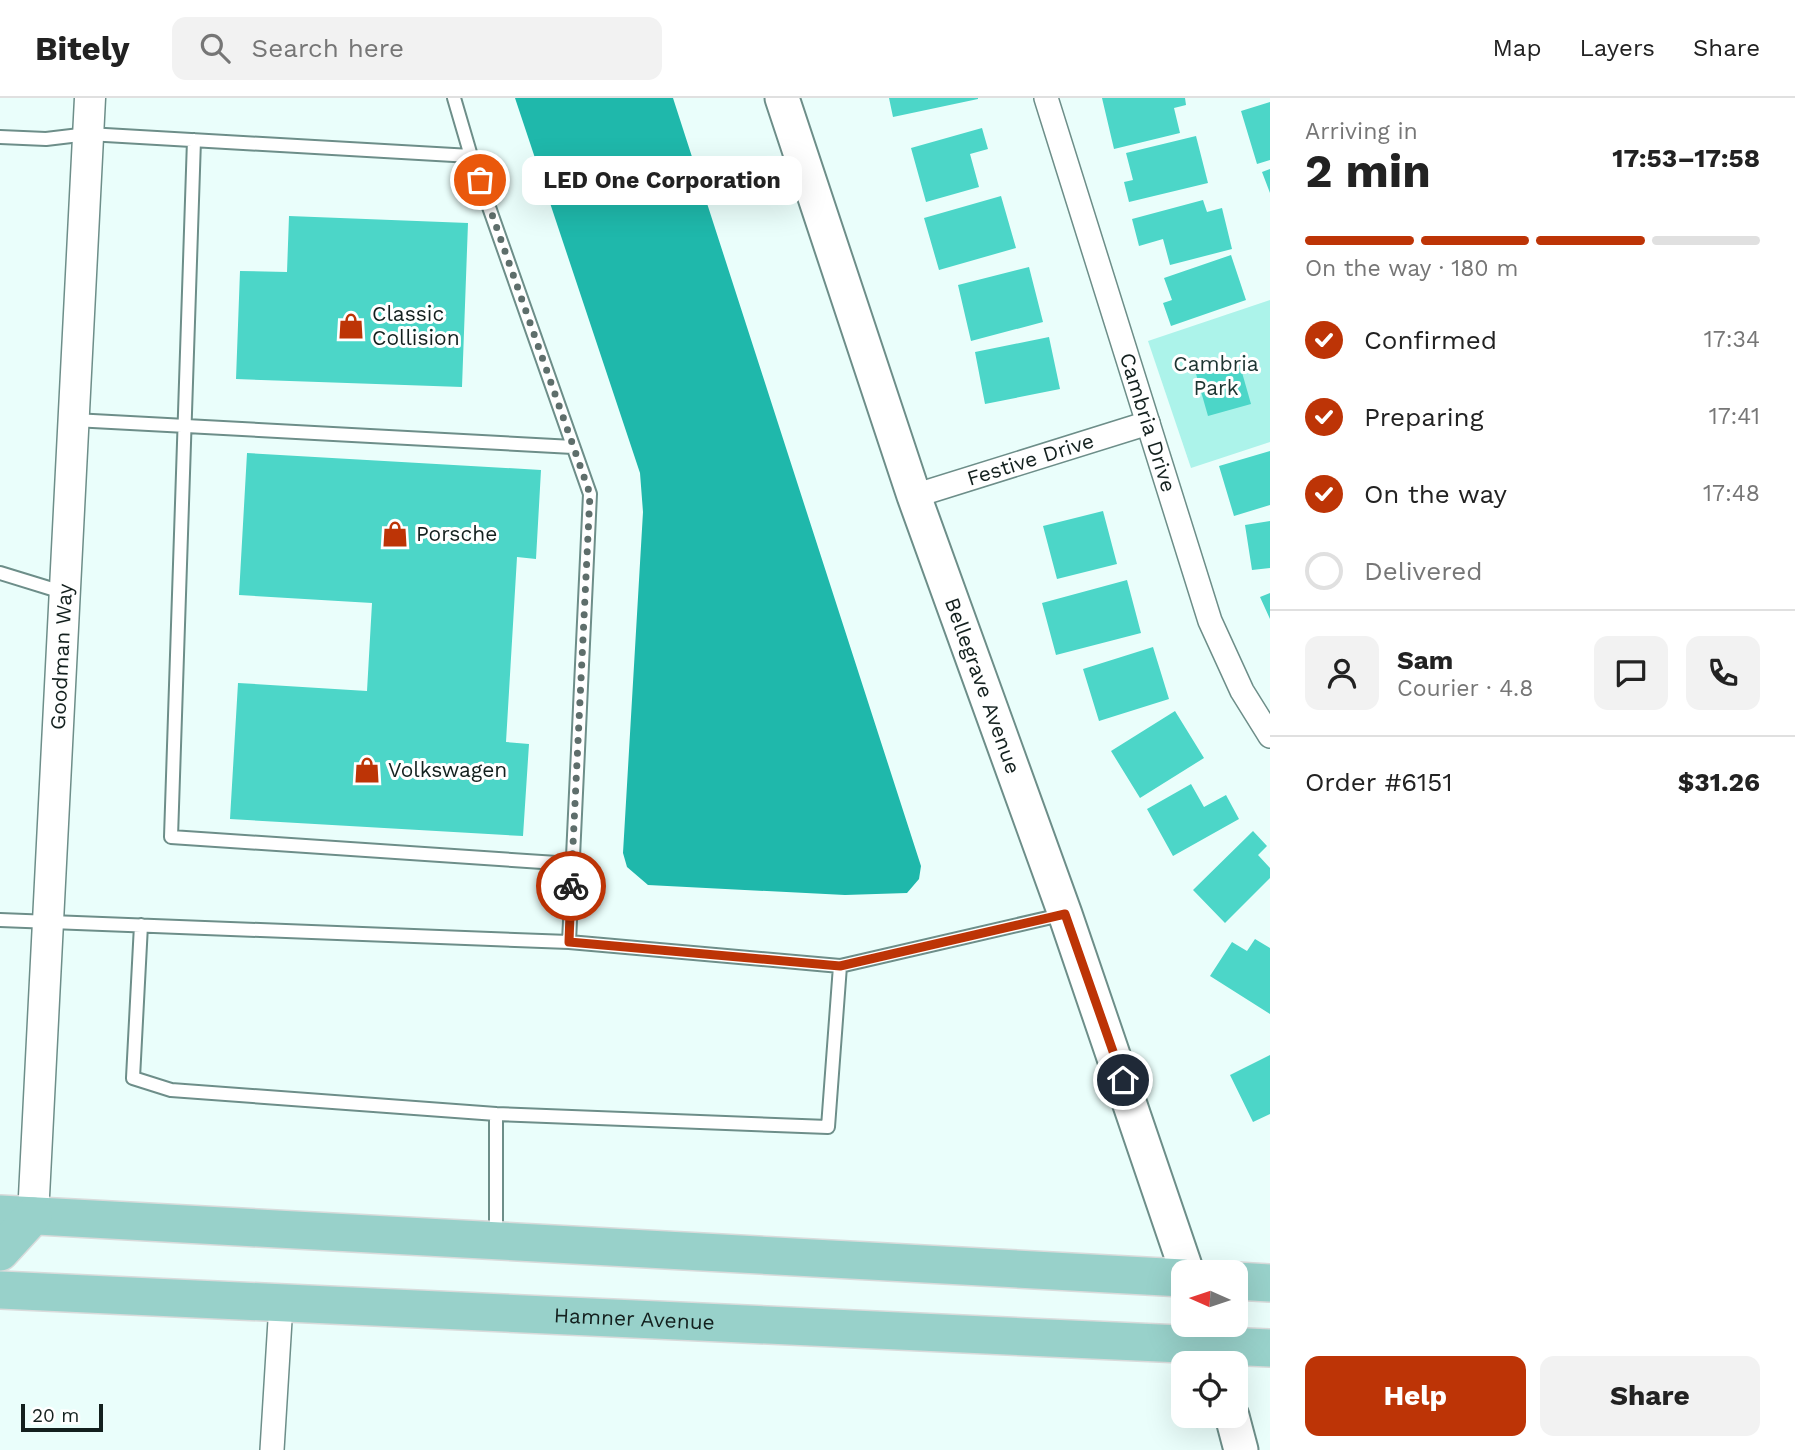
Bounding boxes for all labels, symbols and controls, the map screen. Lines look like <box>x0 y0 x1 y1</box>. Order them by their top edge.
search box <box>172 17 662 80</box>
text: Bitely <box>35 29 130 68</box>
icon: search <box>196 29 234 67</box>
text: Search here <box>252 33 404 63</box>
text: Map <box>1493 34 1541 62</box>
text: Layers <box>1579 34 1655 62</box>
text: Share <box>1693 34 1760 62</box>
text: Arriving in <box>1305 118 1418 145</box>
text: 17:53–17:58 <box>1612 143 1760 173</box>
text: 2 min <box>1305 144 1431 198</box>
pin <box>450 150 510 210</box>
callout: LED One Corporation <box>522 155 802 204</box>
icon: bag <box>461 161 499 199</box>
text: LED One Corporation <box>543 167 781 194</box>
text: On the way · 180 m <box>1305 255 1518 282</box>
place label: Classic Collision <box>372 301 460 350</box>
shop icon: Classic Collision <box>336 311 366 341</box>
icon: check <box>1305 321 1343 359</box>
text: Confirmed <box>1364 325 1497 355</box>
text: 17:34 <box>1704 326 1760 353</box>
street label: Cambria Drive <box>1115 350 1182 495</box>
park label: Cambria Park <box>1173 351 1259 400</box>
icon: check <box>1305 398 1343 436</box>
text: Preparing <box>1364 402 1484 432</box>
text: 17:41 <box>1709 403 1760 430</box>
street label: Festive Drive <box>964 428 1097 491</box>
icon: check <box>1305 475 1343 513</box>
text: On the way <box>1364 479 1507 509</box>
text: 17:48 <box>1703 480 1760 507</box>
shop icon: Porsche <box>380 519 410 549</box>
place label: Porsche <box>416 521 497 546</box>
text: Delivered <box>1364 556 1483 586</box>
street label: Goodman Way <box>45 583 77 731</box>
street label: Bellegrave Avenue <box>940 594 1026 777</box>
button: person <box>1305 636 1379 710</box>
button: chat <box>1594 636 1668 710</box>
button: phone <box>1686 636 1760 710</box>
text: Sam <box>1397 645 1453 675</box>
text: Courier · 4.8 <box>1397 675 1533 702</box>
shop icon: Volkswagen <box>352 755 382 785</box>
place label: Volkswagen <box>388 757 507 782</box>
text: Order #6151 <box>1305 767 1453 797</box>
text: $31.26 <box>1678 767 1760 797</box>
courier <box>536 851 606 921</box>
icon: bike <box>552 867 590 905</box>
pin <box>1093 1050 1153 1110</box>
icon: home <box>1104 1061 1142 1099</box>
north arrow <box>1171 1260 1248 1337</box>
map controls <box>1171 1260 1248 1428</box>
street label: Hamner Avenue <box>553 1302 715 1335</box>
button: locate <box>1171 1351 1248 1428</box>
button: Help <box>1305 1356 1526 1436</box>
button: Share <box>1540 1356 1760 1436</box>
scale bar <box>21 1401 103 1433</box>
text: 20 m <box>32 1404 79 1427</box>

